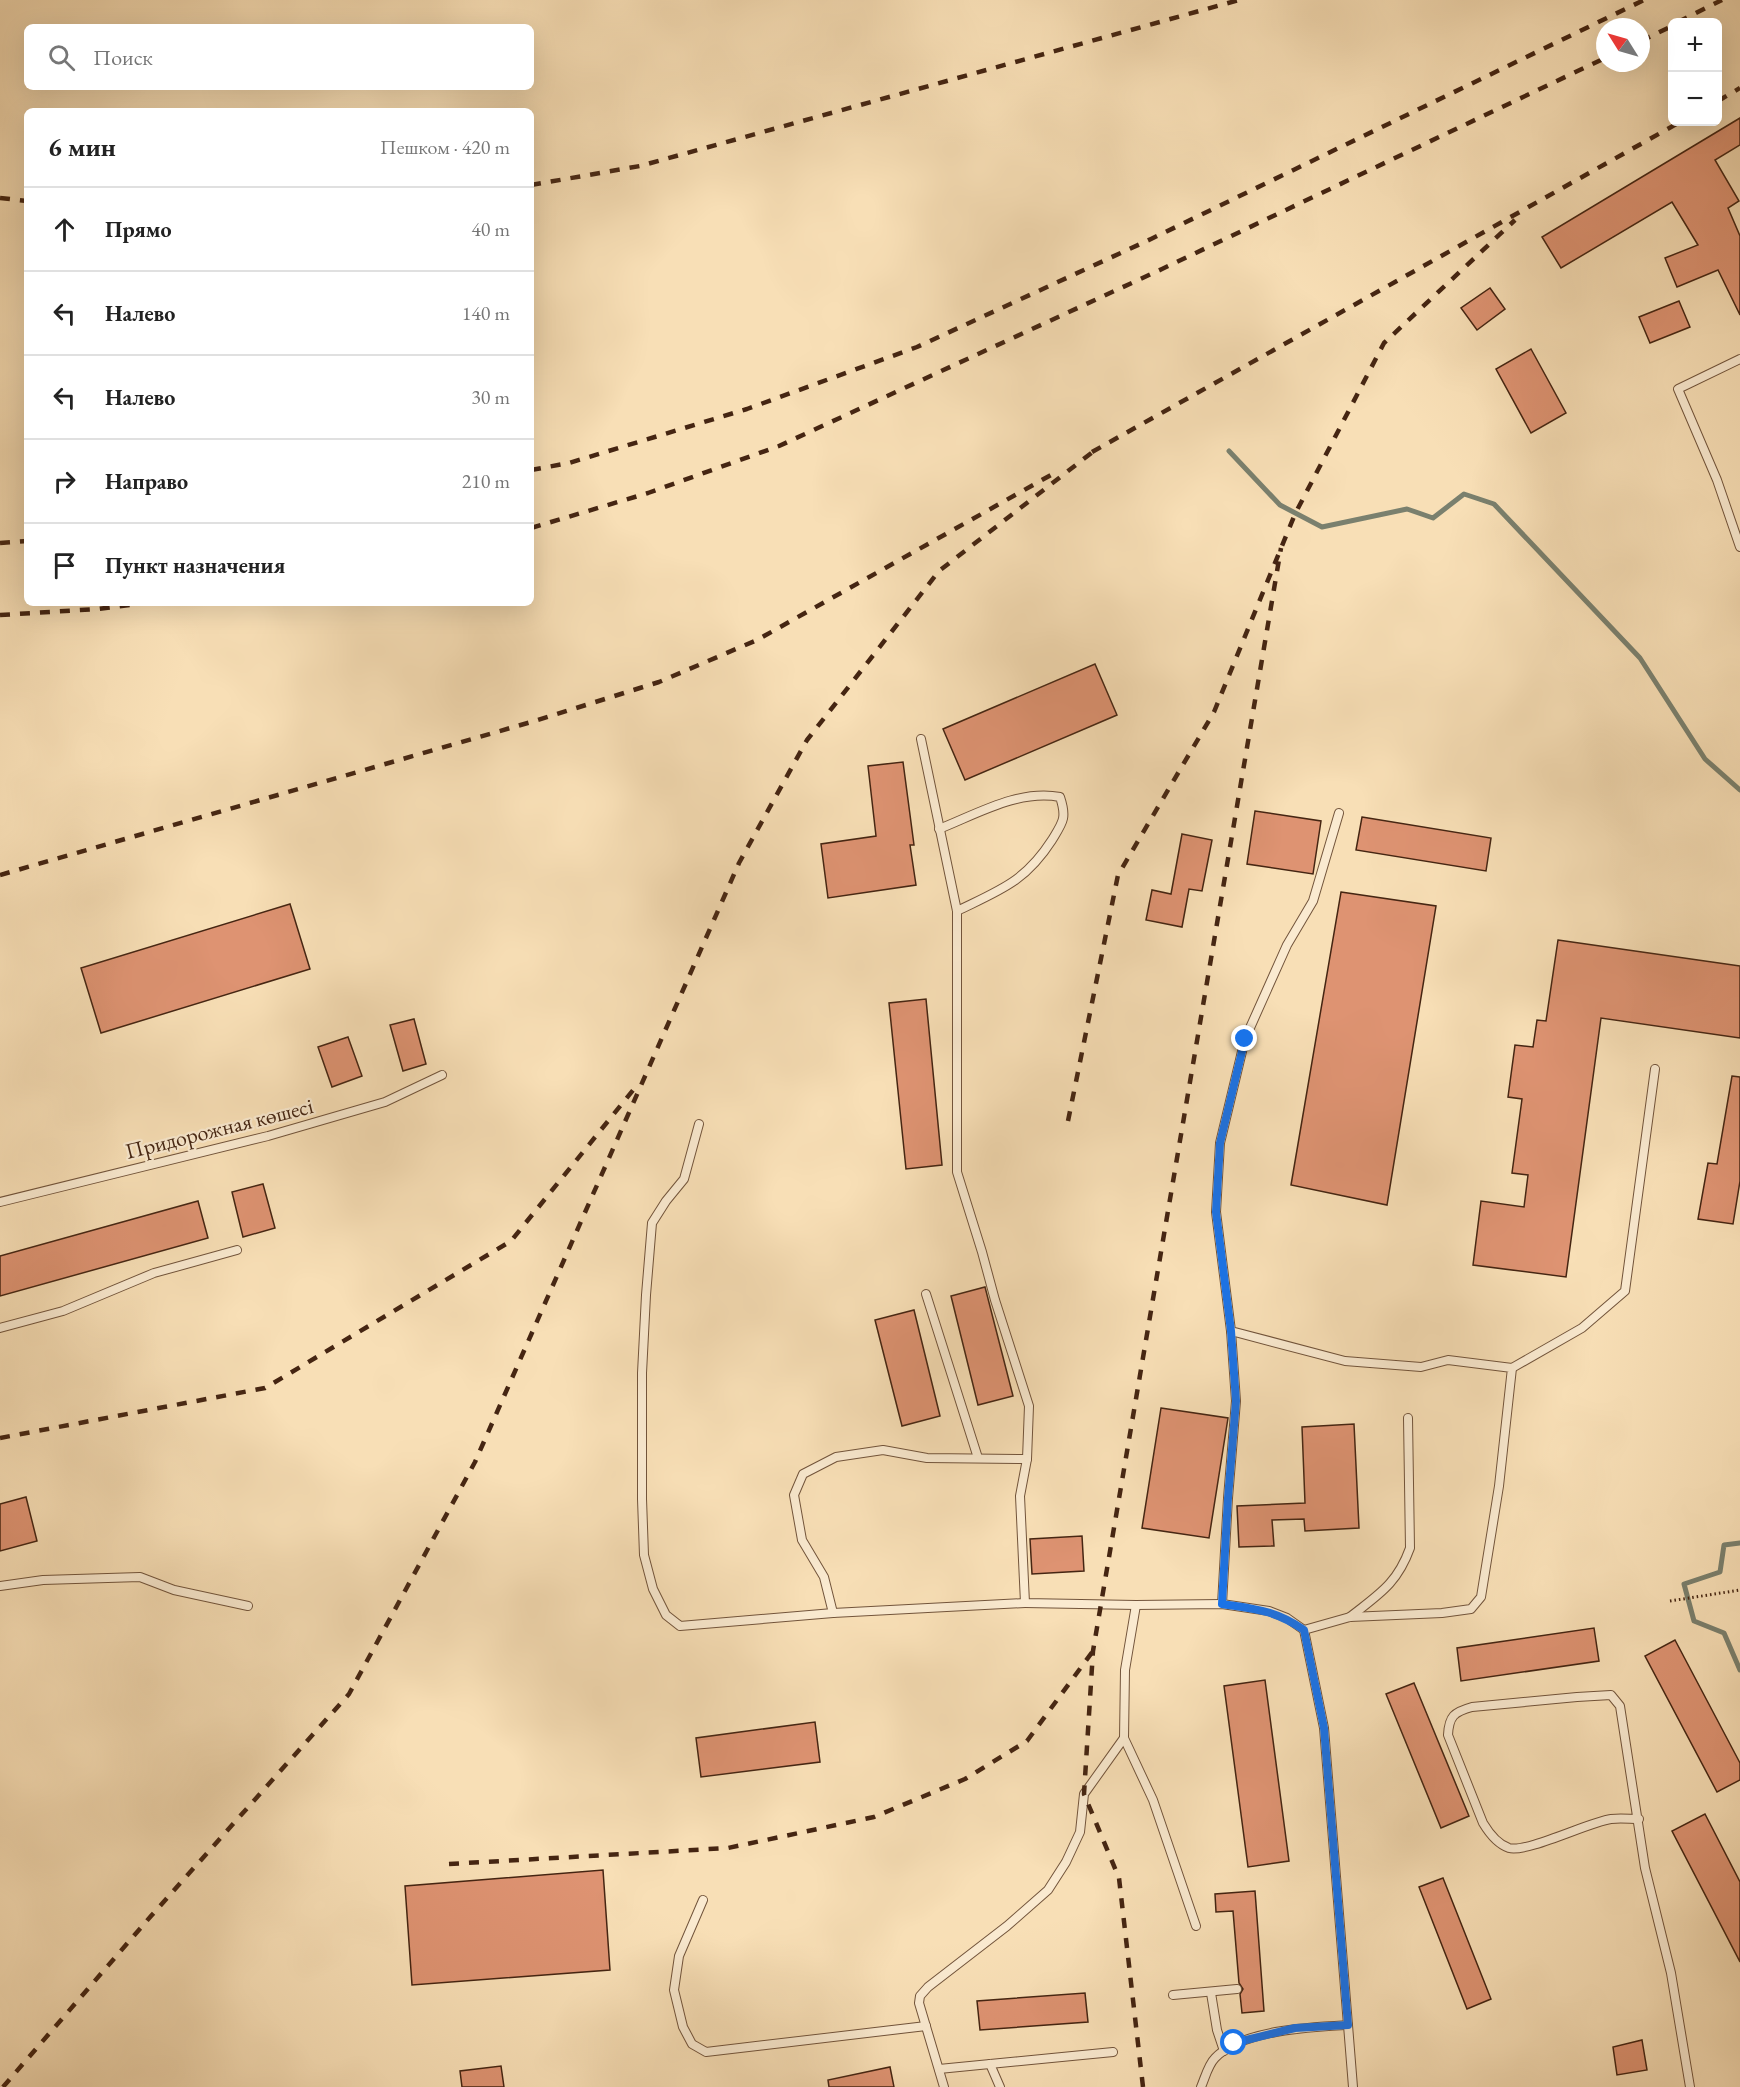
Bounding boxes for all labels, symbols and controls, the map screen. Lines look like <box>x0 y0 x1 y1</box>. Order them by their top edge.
north arrow <box>1596 18 1650 72</box>
map controls <box>1668 18 1722 126</box>
button: + <box>1668 18 1722 72</box>
search box <box>24 24 534 90</box>
icon: search <box>45 41 78 74</box>
text: Поиск <box>93 43 153 72</box>
button: − <box>1668 72 1722 126</box>
text: 6 мин <box>48 130 116 164</box>
text: Пешком · 420 m <box>380 134 510 160</box>
icon: ahead <box>48 213 81 246</box>
text: Прямо <box>105 215 172 244</box>
text: 40 m <box>471 216 510 242</box>
icon: left <box>48 297 81 330</box>
text: Налево <box>105 299 175 328</box>
text: 140 m <box>462 300 510 326</box>
icon: left <box>48 381 81 414</box>
text: Налево <box>105 383 175 412</box>
text: 30 m <box>471 384 510 410</box>
icon: right <box>48 465 81 498</box>
text: Направо <box>105 467 188 496</box>
text: 210 m <box>462 468 510 494</box>
icon: arrive <box>48 549 81 582</box>
text: Пункт назначения <box>105 551 285 580</box>
route end <box>1231 1025 1257 1051</box>
street label: Придорожная көшесі <box>122 1091 316 1166</box>
route start <box>1220 2029 1246 2055</box>

